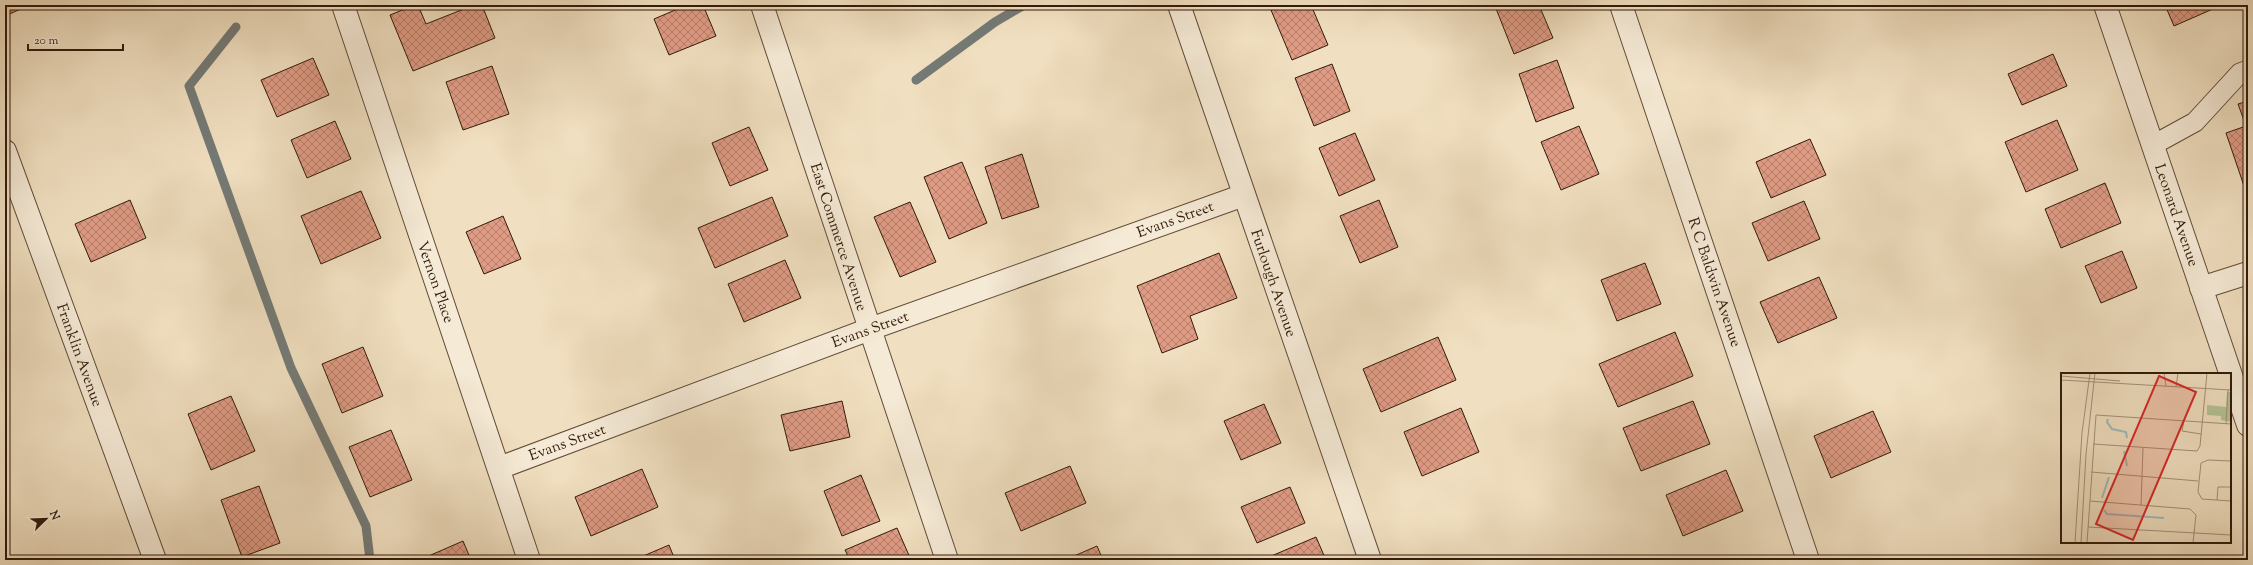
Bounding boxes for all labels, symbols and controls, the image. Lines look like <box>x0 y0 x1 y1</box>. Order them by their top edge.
scale bar <box>28 26 123 52</box>
text: 20 m <box>34 32 59 50</box>
street label: East Commerce Avenue <box>804 161 871 314</box>
street label: Leonard Avenue <box>2148 161 2203 270</box>
street label: Evans Street <box>1134 197 1217 244</box>
street label: R C Baldwin Avenue <box>1682 215 1746 350</box>
street label: Furlough Avenue <box>1244 227 1301 340</box>
street label: Vernon Place <box>411 239 458 326</box>
street label: Franklin Avenue <box>50 301 107 410</box>
street label: Evans Street <box>829 307 912 354</box>
inset map <box>2061 373 2231 543</box>
street label: Evans Street <box>526 420 609 467</box>
north arrow <box>26 499 66 539</box>
text: N <box>45 507 63 523</box>

